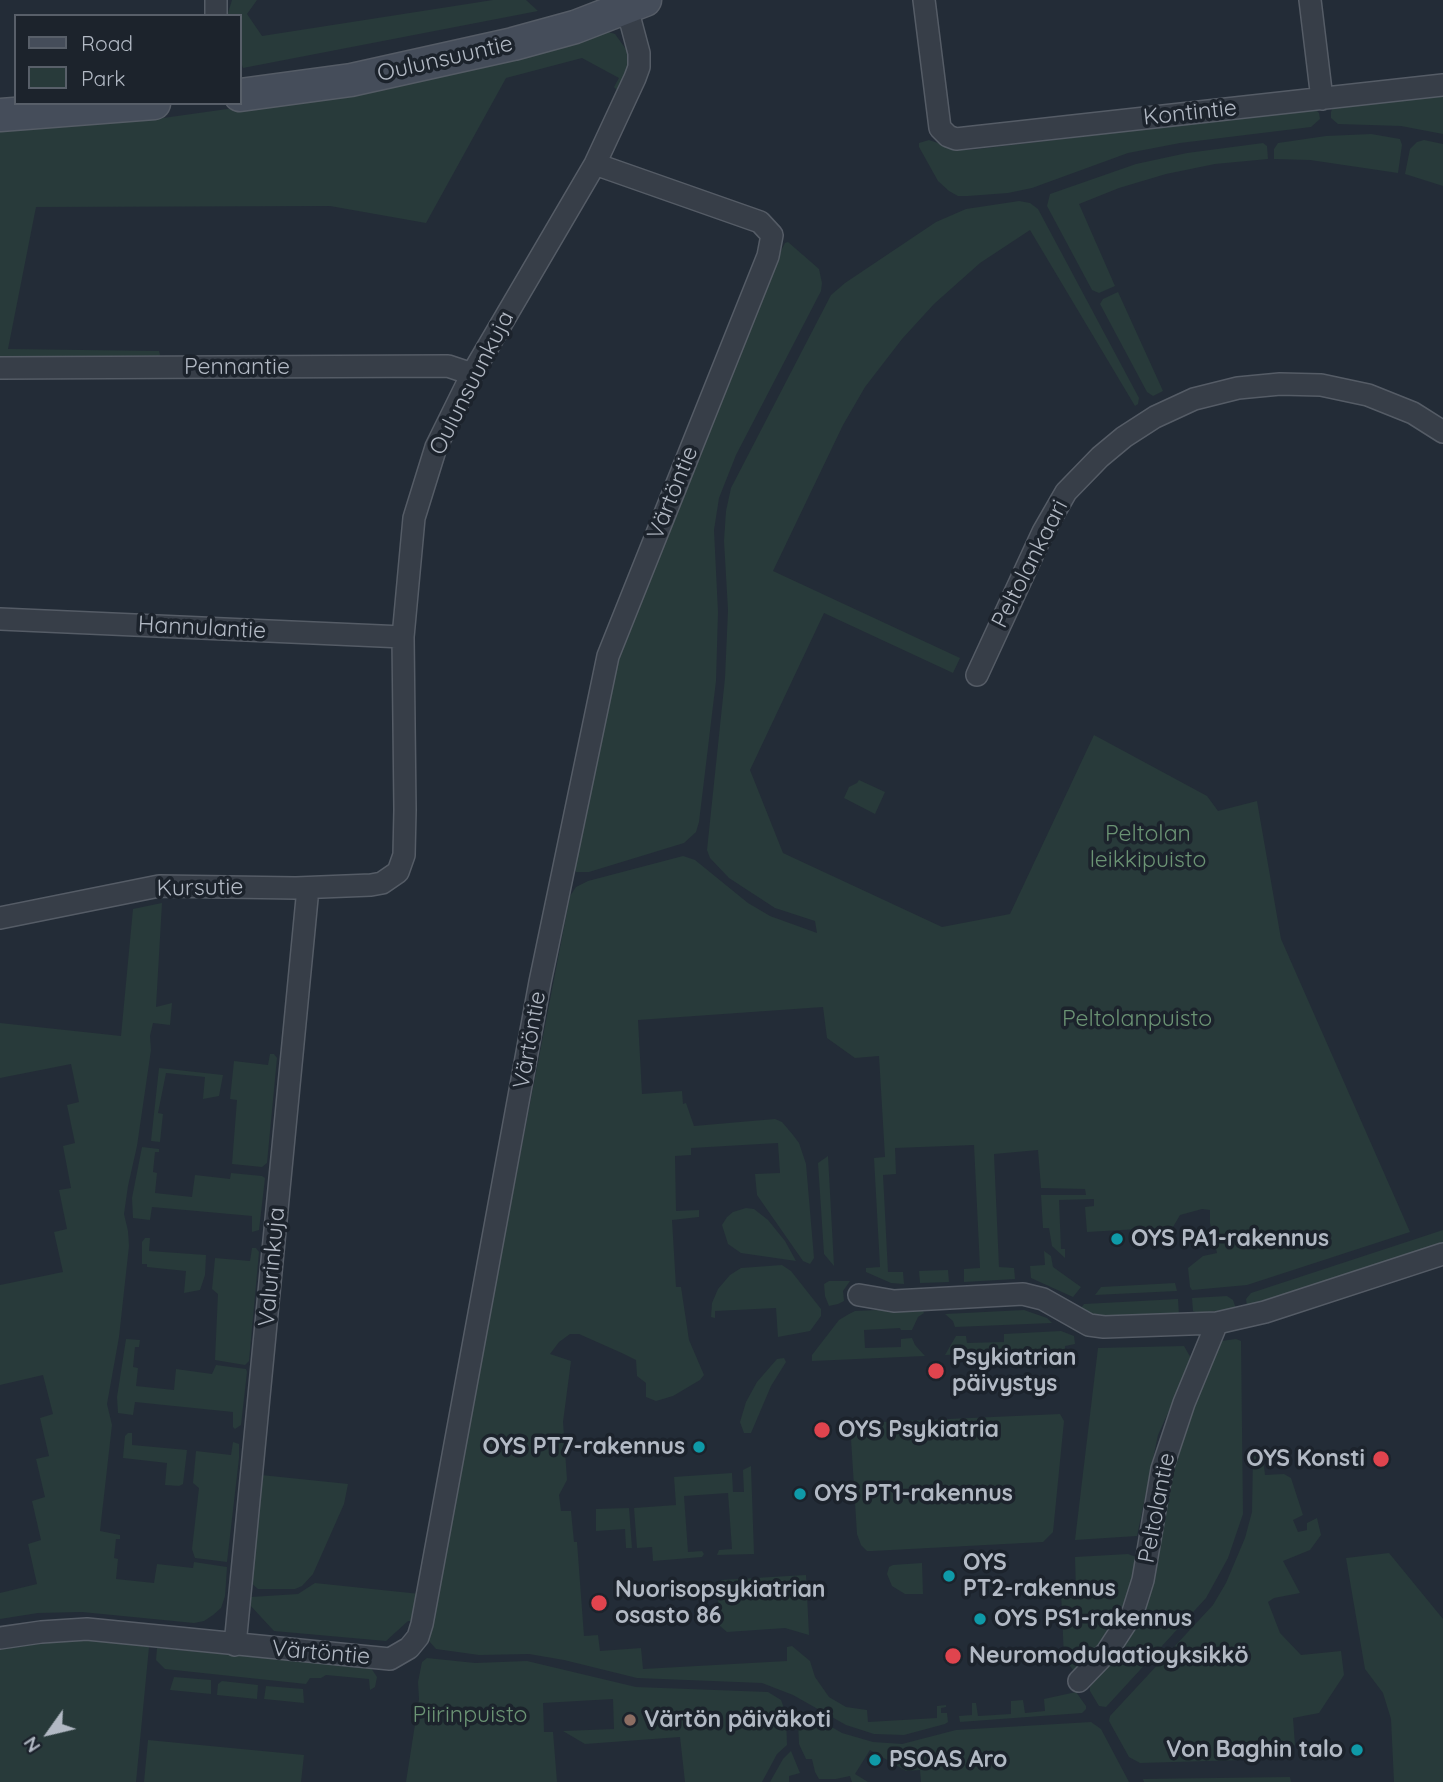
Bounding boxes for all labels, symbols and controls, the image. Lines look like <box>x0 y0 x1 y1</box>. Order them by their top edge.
legend <box>14 14 242 105</box>
text: Road <box>81 30 133 56</box>
street label: Oulunsuuntie <box>375 30 515 88</box>
text: Park <box>81 65 125 91</box>
street label: Kontintie <box>1142 94 1238 132</box>
street label: Oulunsuunkuja <box>424 306 520 460</box>
street label: Pennantie <box>184 353 290 381</box>
street label: Värtöntie <box>642 442 704 544</box>
street label: Peltolankaari <box>986 495 1074 633</box>
street label: Hannulantie <box>137 611 267 645</box>
park label: Peltolan leikkipuisto <box>1090 820 1206 874</box>
street label: Kursutie <box>156 873 244 903</box>
street label: Värtöntie <box>508 989 552 1091</box>
park label: Peltolanpuisto <box>1062 1005 1212 1033</box>
street label: Valurinkuja <box>253 1206 291 1328</box>
place label: OYS PA1-rakennus <box>1131 1225 1329 1253</box>
marker: OYS PA1-rakennus <box>1109 1231 1125 1247</box>
place label: Psykiatrian päivystys <box>952 1344 1076 1398</box>
marker: Psykiatrian päivystys <box>926 1361 946 1381</box>
place label: OYS Psykiatria <box>838 1416 999 1444</box>
marker: OYS Psykiatria <box>812 1420 832 1440</box>
place label: OYS PT7-rakennus <box>483 1433 685 1461</box>
marker: OYS PT7-rakennus <box>691 1439 707 1455</box>
place label: OYS Konsti <box>1246 1445 1365 1473</box>
marker: OYS Konsti <box>1371 1449 1391 1469</box>
street label: Peltolantie <box>1133 1451 1181 1565</box>
place label: OYS PT1-rakennus <box>814 1480 1013 1508</box>
marker: OYS PT1-rakennus <box>792 1486 808 1502</box>
place label: OYS PT2-rakennus <box>963 1549 1116 1603</box>
marker: OYS PT2-rakennus <box>941 1568 957 1584</box>
place label: Nuorisopsykiatrian osasto 86 <box>615 1576 826 1630</box>
marker: Nuorisopsykiatrian osasto 86 <box>589 1593 609 1613</box>
place label: OYS PS1-rakennus <box>994 1605 1192 1633</box>
marker: OYS PS1-rakennus <box>972 1611 988 1627</box>
street label: Värtöntie <box>271 1635 371 1671</box>
place label: Neuromodulaatioyksikkö <box>969 1642 1249 1670</box>
marker: Neuromodulaatioyksikkö <box>943 1646 963 1666</box>
north arrow <box>14 1698 84 1768</box>
park label: Piirinpuisto <box>413 1701 527 1729</box>
place label: Värtön päiväkoti <box>644 1706 831 1734</box>
marker: Värtön päiväkoti <box>622 1712 638 1728</box>
text: N <box>18 1732 45 1757</box>
place label: Von Baghin talo <box>1166 1736 1343 1764</box>
marker: Von Baghin talo <box>1349 1742 1365 1758</box>
place label: PSOAS Aro <box>889 1746 1007 1774</box>
marker: PSOAS Aro <box>867 1752 883 1768</box>

